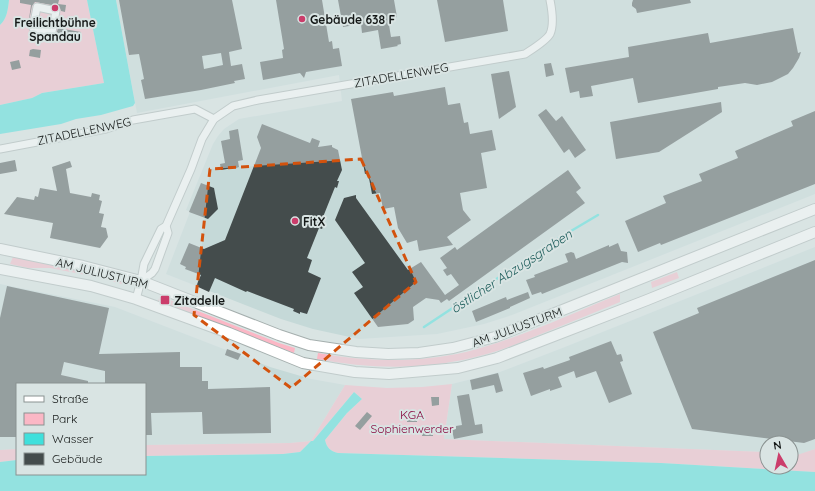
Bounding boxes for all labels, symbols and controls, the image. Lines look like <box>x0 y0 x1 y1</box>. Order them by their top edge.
marker: Freilichtbühne Spandau <box>50 3 60 13</box>
place label: Gebäude 638 F <box>310 12 395 27</box>
marker: Gebäude 638 F <box>297 14 307 24</box>
place label: Freilichtbühne Spandau <box>14 15 96 44</box>
street label: ZITADELLENWEG <box>353 59 449 91</box>
street label: ZITADELLENWEG <box>36 114 132 148</box>
place label: FitX <box>303 214 325 229</box>
marker: FitX <box>290 216 300 226</box>
water label: östlicher Abzugsgraben <box>447 226 575 316</box>
street label: AM JULIUSTURM <box>54 254 150 292</box>
place label: Zitadelle <box>174 293 225 308</box>
marker: Zitadelle <box>159 294 171 306</box>
street label: AM JULIUSTURM <box>470 304 564 350</box>
legend <box>16 383 146 475</box>
text: Straße <box>52 391 89 406</box>
park label: KGA Sophienwerder <box>370 407 454 436</box>
text: Park <box>52 411 77 426</box>
text: Wasser <box>52 431 94 446</box>
north arrow <box>759 435 799 475</box>
text: N <box>772 438 783 453</box>
text: Gebäude <box>52 451 103 466</box>

